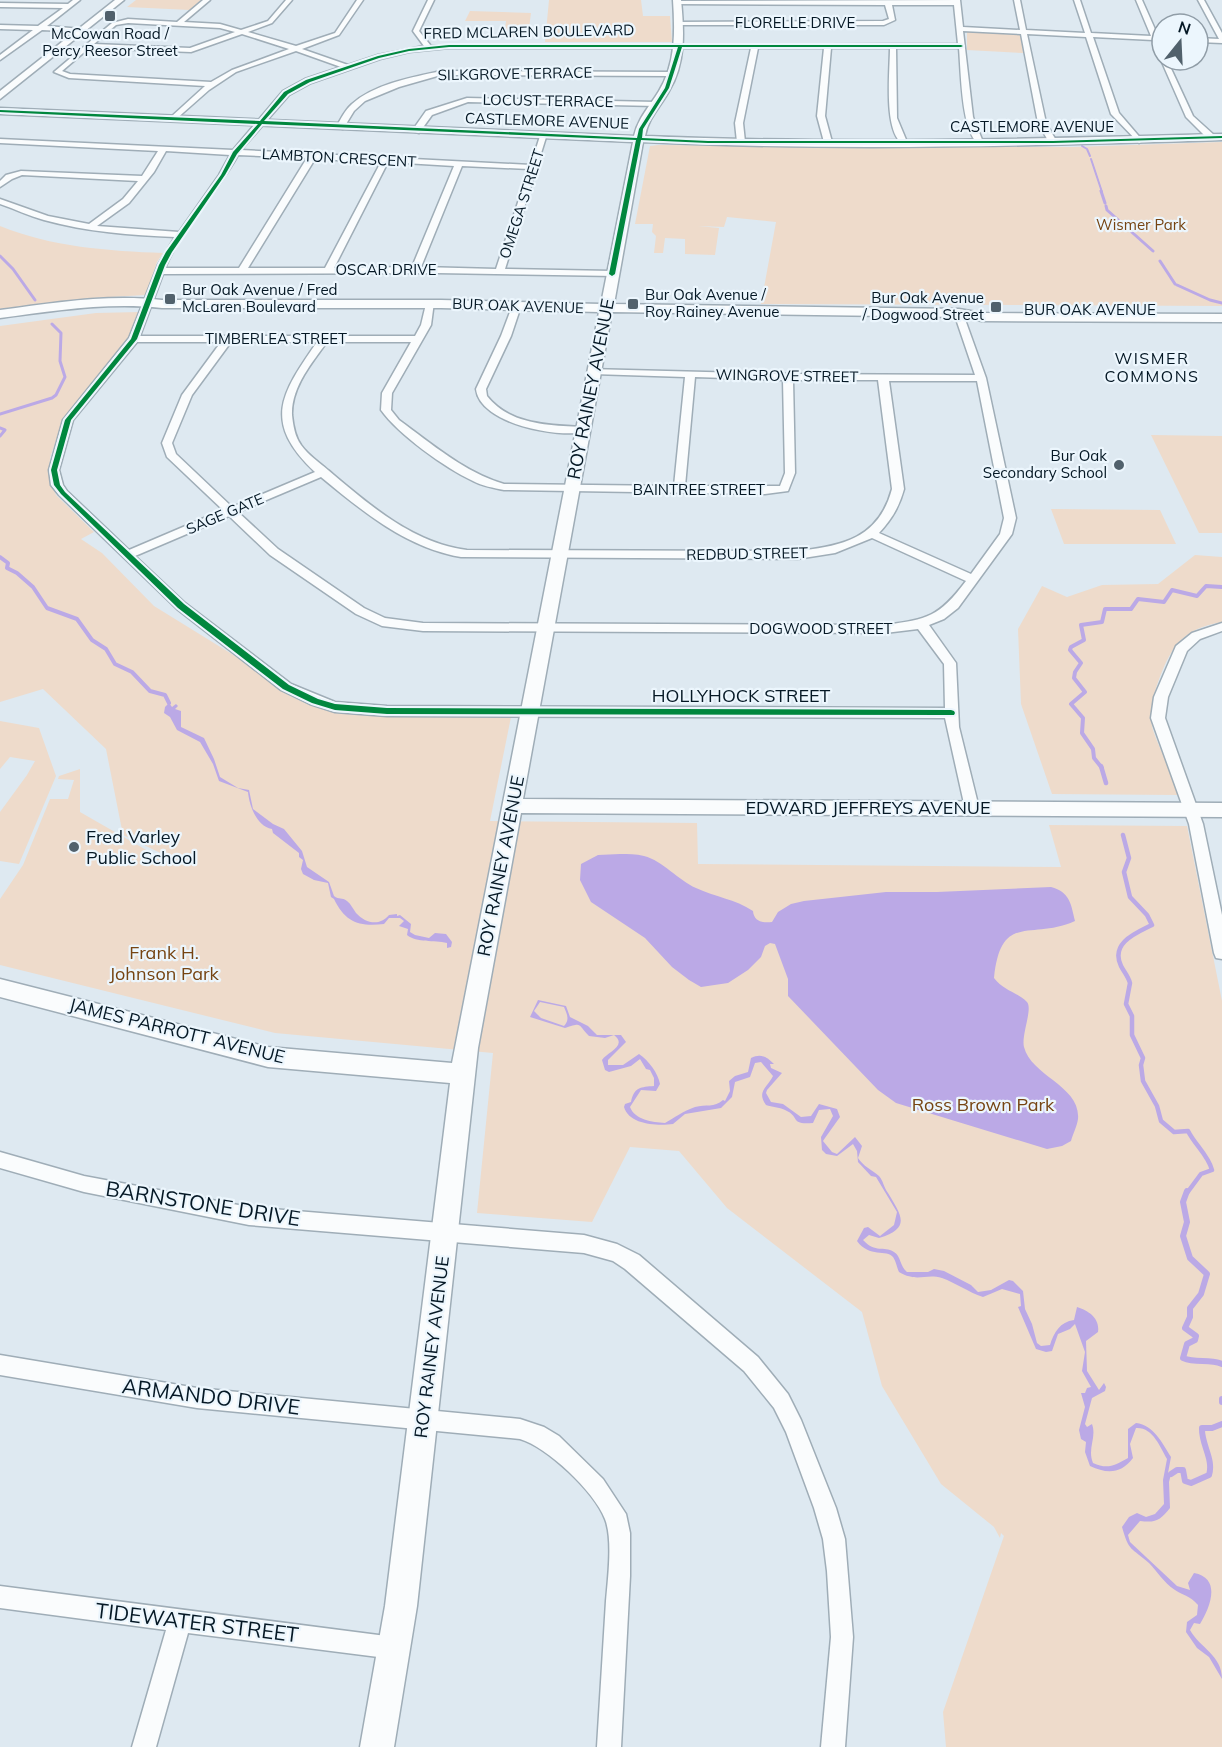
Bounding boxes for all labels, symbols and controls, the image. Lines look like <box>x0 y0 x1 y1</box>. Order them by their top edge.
marker: McCowan Road / Percy Reesor Street <box>103 9 117 23</box>
north arrow <box>1150 12 1210 72</box>
street label: FLORELLE DRIVE <box>735 13 856 32</box>
text: N <box>1176 16 1193 39</box>
street label: FRED MCLAREN BOULEVARD <box>423 20 635 43</box>
place label: McCowan Road / Percy Reesor Street <box>42 24 178 60</box>
street label: SILKGROVE TERRACE <box>437 63 593 84</box>
street label: LOCUST TERRACE <box>482 90 614 111</box>
street label: CASTLEMORE AVENUE <box>465 108 630 133</box>
street label: CASTLEMORE AVENUE <box>950 117 1114 136</box>
street label: LAMBTON CRESCENT <box>261 144 417 171</box>
street label: OMEGA STREET <box>495 147 548 261</box>
park label: Wismer Park <box>1096 215 1186 234</box>
street label: OSCAR DRIVE <box>335 260 437 279</box>
place label: Bur Oak Avenue / Fred McLaren Boulevard <box>182 280 338 316</box>
place label: Bur Oak Avenue / Roy Rainey Avenue <box>645 285 779 321</box>
place label: Bur Oak Avenue / Dogwood Street <box>862 288 984 324</box>
marker: Bur Oak Avenue / Fred McLaren Boulevard <box>163 292 177 306</box>
street label: BUR OAK AVENUE <box>452 294 584 317</box>
street label: ROY RAINEY AVENUE <box>562 297 619 481</box>
marker: Bur Oak Avenue / Roy Rainey Avenue <box>626 297 640 311</box>
marker: Bur Oak Avenue / Dogwood Street <box>989 300 1003 314</box>
street label: BUR OAK AVENUE <box>1024 300 1156 319</box>
street label: TIMBERLEA STREET <box>205 329 347 348</box>
district label: WISMER COMMONS <box>1104 348 1200 386</box>
street label: WINGROVE STREET <box>716 365 858 386</box>
place label: Bur Oak Secondary School <box>983 446 1107 482</box>
marker: Bur Oak Secondary School <box>1112 458 1126 472</box>
street label: BAINTREE STREET <box>633 480 765 499</box>
street label: SAGE GATE <box>183 489 267 538</box>
street label: REDBUD STREET <box>686 543 808 564</box>
street label: DOGWOOD STREET <box>749 619 893 638</box>
street label: HOLLYHOCK STREET <box>652 684 830 707</box>
street label: ROY RAINEY AVENUE <box>472 774 529 958</box>
street label: EDWARD JEFFREYS AVENUE <box>745 796 991 819</box>
place label: Fred Varley Public School <box>86 825 196 869</box>
marker: Fred Varley Public School <box>67 840 81 854</box>
park label: Frank H. Johnson Park <box>109 941 220 985</box>
street label: JAMES PARROTT AVENUE <box>67 993 287 1068</box>
park label: Ross Brown Park <box>912 1093 1055 1116</box>
street label: BARNSTONE DRIVE <box>104 1175 302 1231</box>
street label: ROY RAINEY AVENUE <box>409 1255 454 1439</box>
street label: ARMANDO DRIVE <box>121 1372 302 1420</box>
street label: TIDEWATER STREET <box>94 1597 300 1647</box>

